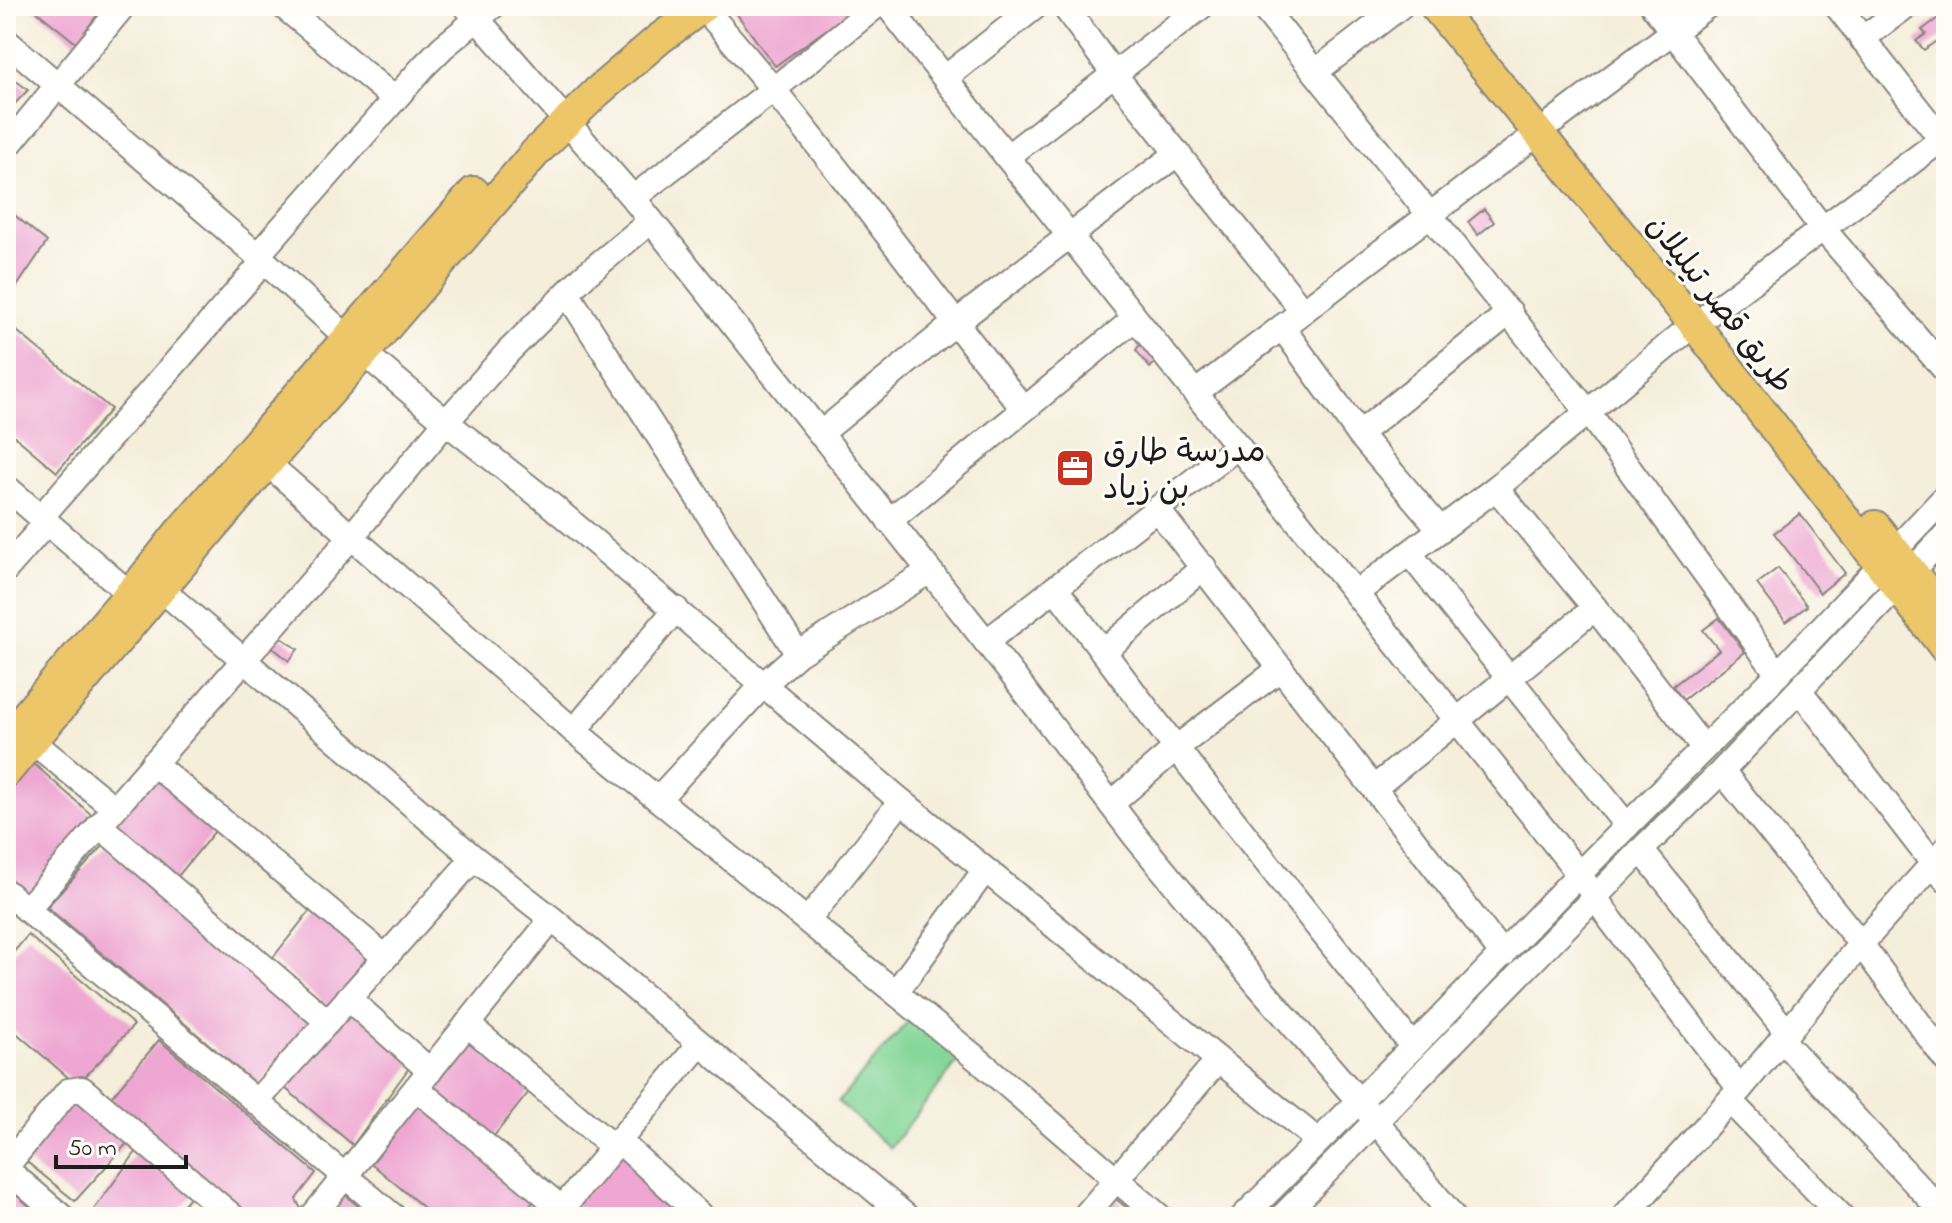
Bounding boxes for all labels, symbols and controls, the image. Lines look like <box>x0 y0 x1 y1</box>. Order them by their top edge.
street label: طريق قصر تيليلان <box>1633 205 1804 405</box>
place label: مدرسة طارق بن زياد <box>1103 430 1266 514</box>
office icon: مدرسة طارق بن زياد <box>1054 447 1096 489</box>
scale bar <box>56 1119 186 1169</box>
text: 50 m <box>68 1132 117 1167</box>

